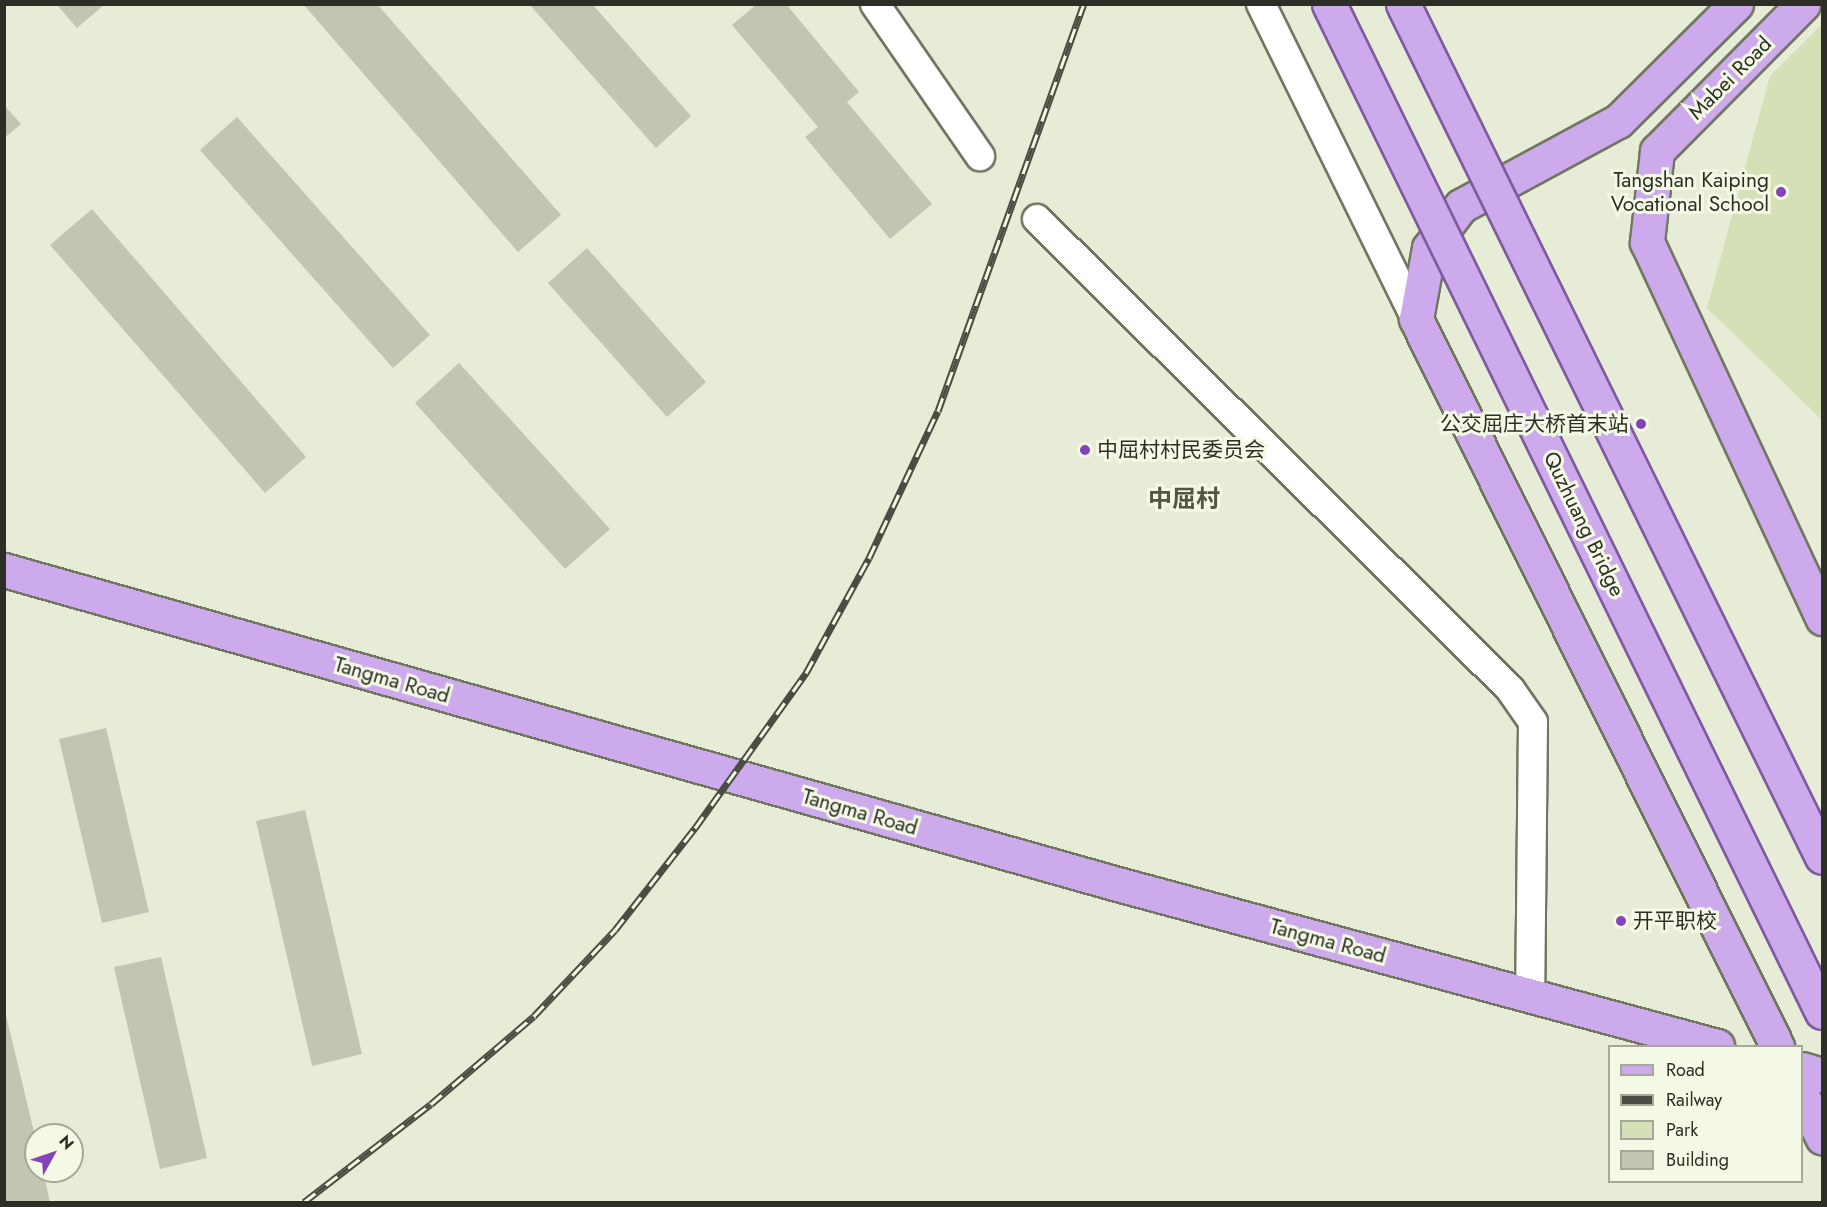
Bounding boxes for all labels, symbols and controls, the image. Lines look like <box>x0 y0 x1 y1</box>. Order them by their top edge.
street label: Mabei Road <box>1683 31 1777 125</box>
place label: Tangshan Kaiping Vocational School <box>1611 167 1769 217</box>
marker: Tangshan Kaiping Vocational School <box>1774 185 1788 199</box>
place label: 公交屈庄大桥首末站 <box>1440 411 1629 437</box>
marker: 公交屈庄大桥首末站 <box>1634 417 1648 431</box>
place label: 中屈村村民委员会 <box>1097 437 1265 463</box>
marker: 中屈村村民委员会 <box>1078 443 1092 457</box>
street label: Quzhuang Bridge <box>1538 448 1630 600</box>
district label: 中屈村 <box>1148 485 1220 513</box>
street label: Tangma Road <box>331 652 453 708</box>
street label: Tangma Road <box>799 784 921 840</box>
place label: 开平职校 <box>1633 908 1717 934</box>
street label: Tangma Road <box>1267 913 1389 969</box>
marker: 开平职校 <box>1614 914 1628 928</box>
legend <box>1608 1045 1803 1183</box>
text: Road <box>1666 1057 1705 1083</box>
text: Railway <box>1666 1087 1722 1113</box>
text: Park <box>1666 1117 1698 1143</box>
north arrow <box>24 1123 84 1183</box>
text: N <box>54 1130 80 1155</box>
text: Building <box>1666 1147 1729 1173</box>

